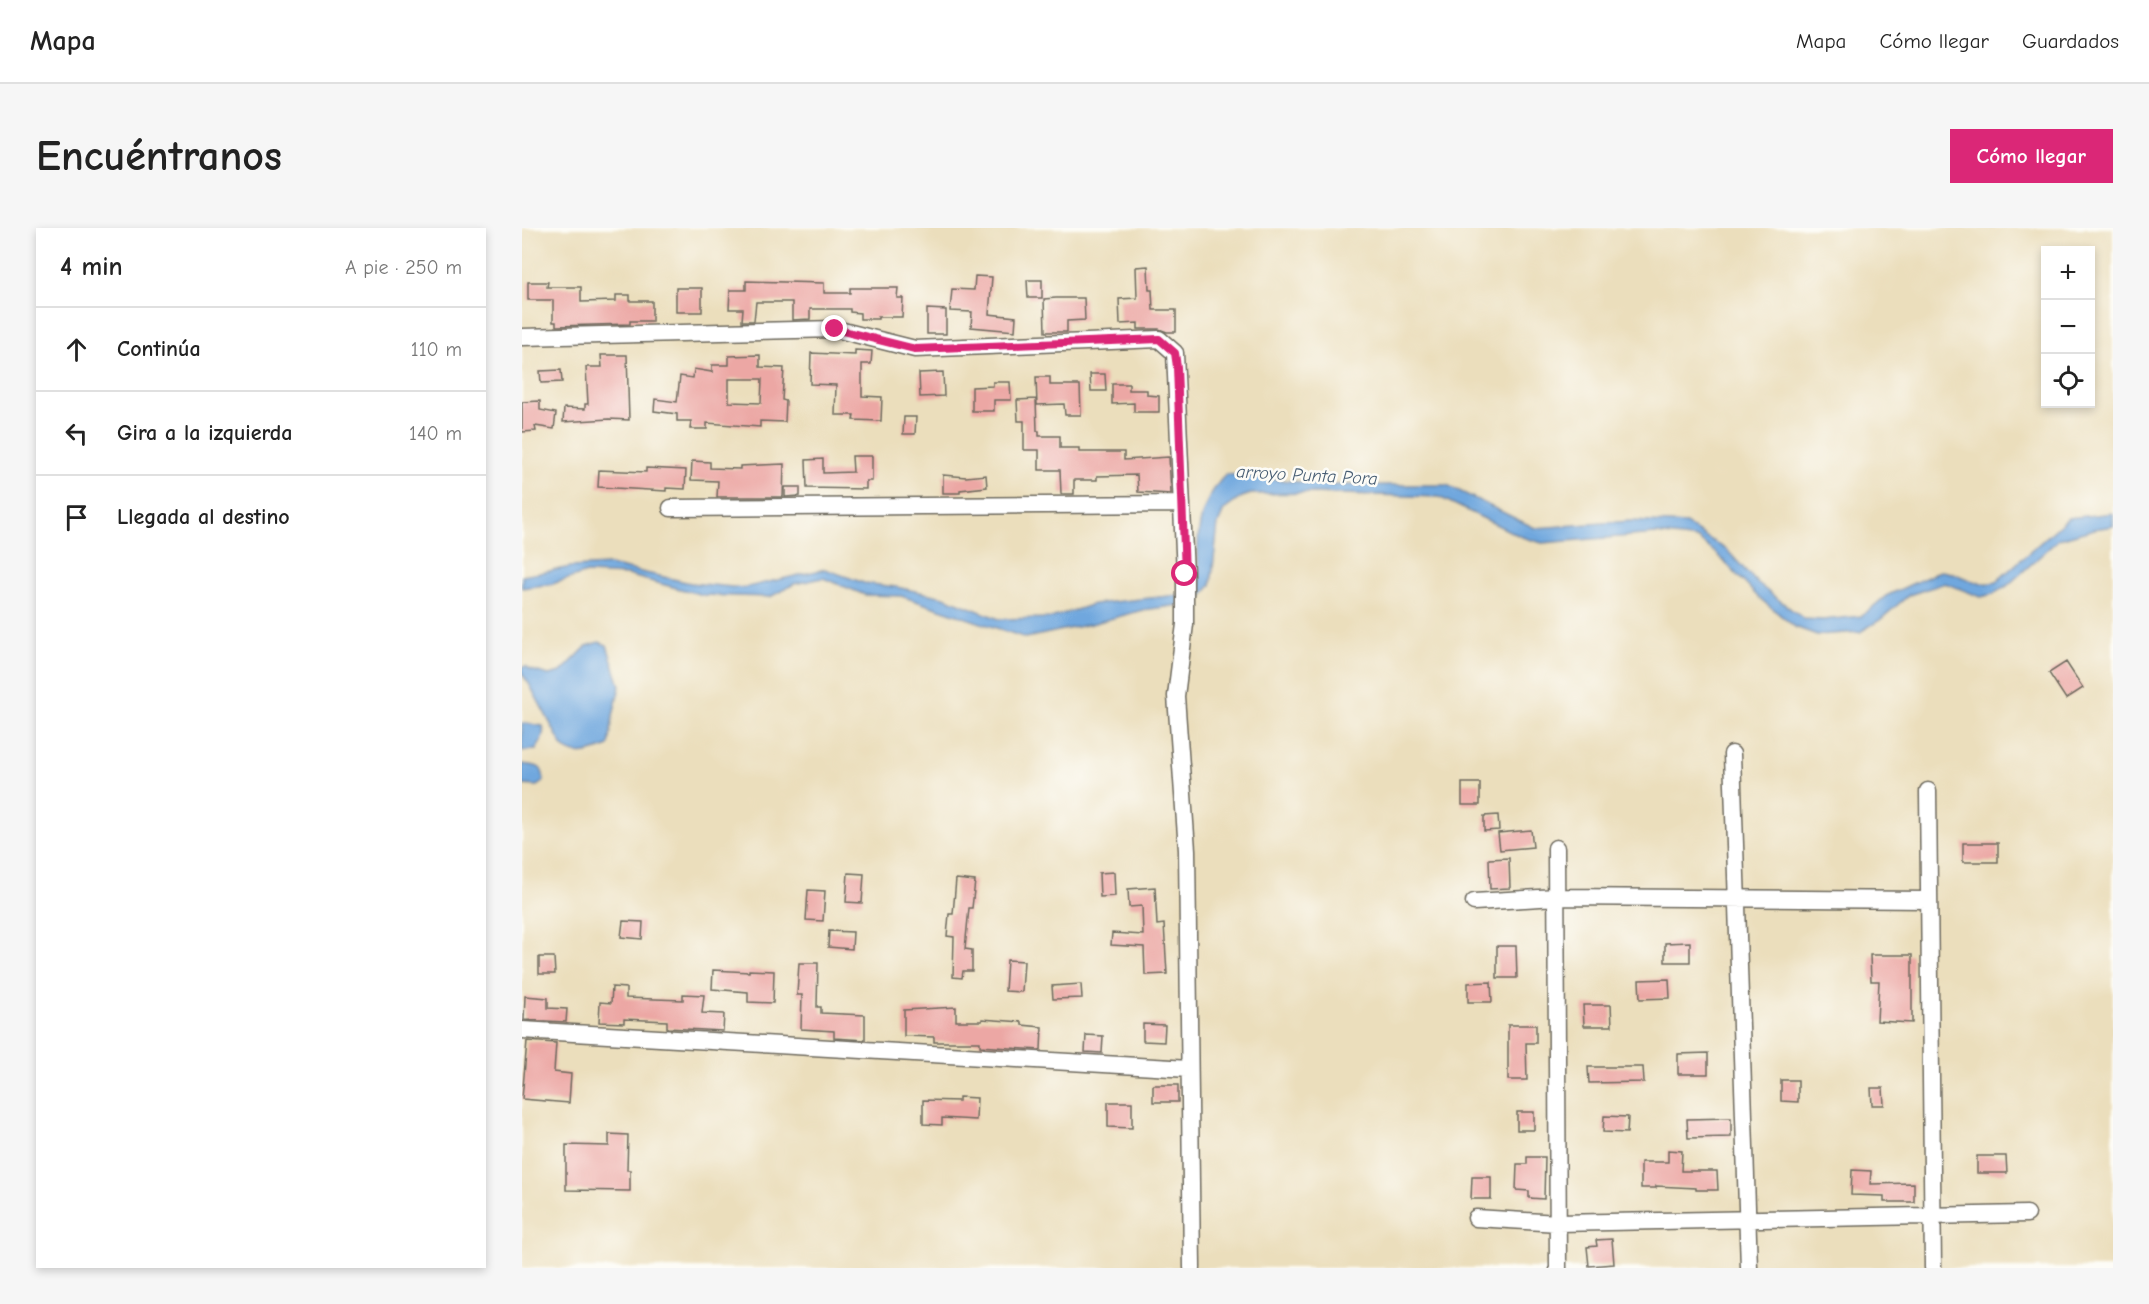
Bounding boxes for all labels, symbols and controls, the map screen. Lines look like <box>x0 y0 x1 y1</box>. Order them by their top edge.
text: Mapa <box>30 25 96 57</box>
text: Mapa <box>1796 29 1846 53</box>
text: Cómo llegar <box>1879 29 1989 53</box>
text: Guardados <box>2022 29 2119 53</box>
button: Cómo llegar <box>1950 129 2113 183</box>
text: Encuéntranos <box>36 132 282 181</box>
map controls <box>2041 246 2095 408</box>
button: + <box>2041 246 2095 300</box>
text: 4 min <box>60 252 123 282</box>
text: A pie · 250 m <box>345 256 462 279</box>
button: − <box>2041 300 2095 354</box>
route end <box>821 315 847 341</box>
icon: ahead <box>60 333 93 366</box>
text: Continúa <box>117 336 201 362</box>
text: 110 m <box>411 338 462 361</box>
button: locate <box>2041 354 2095 408</box>
icon: left <box>60 417 93 450</box>
text: Gira a la izquierda <box>117 420 292 446</box>
text: 140 m <box>409 422 462 445</box>
water label: arroyo Punta Pora <box>1236 461 1378 490</box>
icon: arrive <box>60 501 93 534</box>
text: Llegada al destino <box>117 504 290 530</box>
route start <box>1171 560 1197 586</box>

